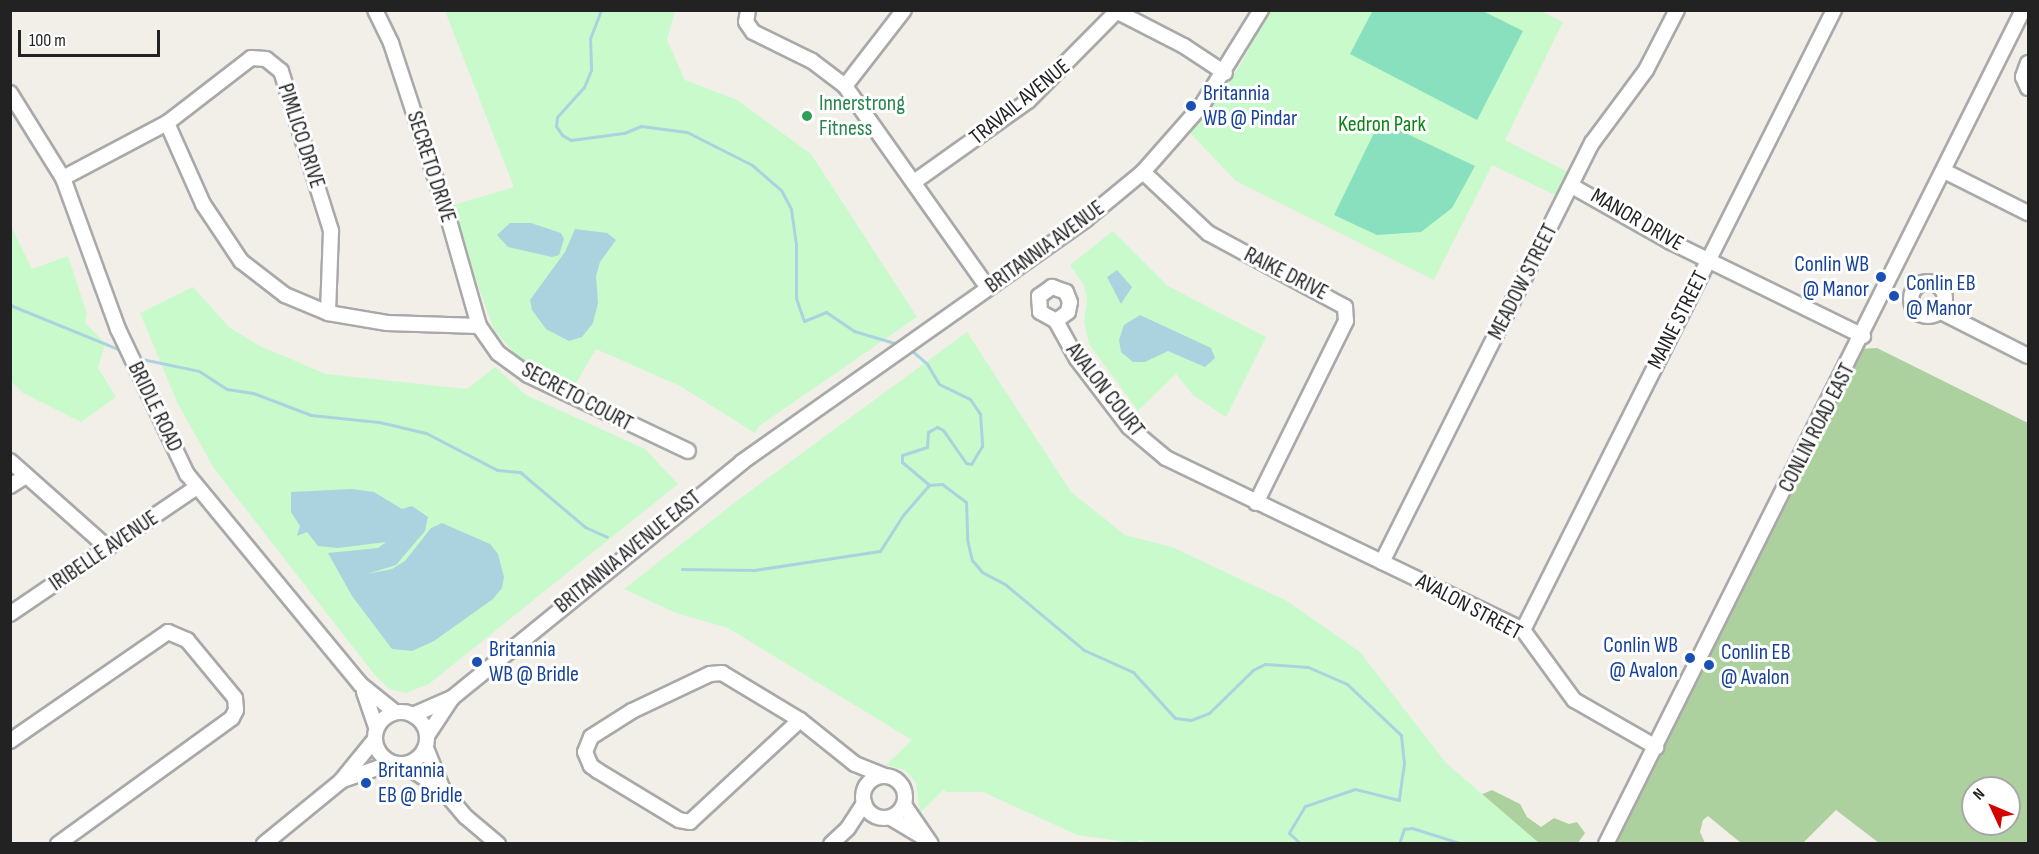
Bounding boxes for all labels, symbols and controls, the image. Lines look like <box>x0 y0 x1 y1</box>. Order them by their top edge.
scale bar <box>21 18 164 56</box>
text: 100 m <box>29 30 66 51</box>
street label: TRAVAIL AVENUE <box>965 54 1075 150</box>
street label: PIMLICO DRIVE <box>272 80 330 192</box>
place label: Britannia WB @ Pindar <box>1203 80 1297 132</box>
place label: Innerstrong Fitness <box>819 90 905 142</box>
marker: Britannia WB @ Pindar <box>1184 99 1198 113</box>
street label: SECRETO DRIVE <box>401 108 461 226</box>
marker: Innerstrong Fitness <box>800 109 814 123</box>
park label: Kedron Park <box>1338 112 1426 138</box>
street label: MANOR DRIVE <box>1586 183 1688 257</box>
street label: BRITANNIA AVENUE <box>980 195 1110 299</box>
street label: MEADOW STREET <box>1483 220 1563 344</box>
street label: RAIKE DRIVE <box>1240 242 1332 306</box>
place label: Conlin WB @ Manor <box>1794 251 1869 302</box>
street label: MAINE STREET <box>1642 267 1714 373</box>
marker: Conlin WB @ Manor <box>1874 270 1888 284</box>
place label: Conlin EB @ Manor <box>1906 270 1975 322</box>
marker: Conlin EB @ Manor <box>1887 289 1901 303</box>
street label: AVALON COURT <box>1060 338 1150 442</box>
street label: SECRETO COURT <box>517 357 637 437</box>
street label: BRIDLE ROAD <box>122 358 188 456</box>
street label: CONLIN ROAD EAST <box>1773 359 1861 497</box>
street label: BRITANNIA AVENUE EAST <box>550 485 706 619</box>
street label: IRIBELLE AVENUE <box>45 505 163 597</box>
street label: AVALON STREET <box>1412 568 1526 646</box>
place label: Conlin WB @ Avalon <box>1603 632 1678 684</box>
place label: Britannia WB @ Bridle <box>489 636 579 688</box>
place label: Conlin EB @ Avalon <box>1721 639 1790 690</box>
marker: Conlin WB @ Avalon <box>1683 651 1697 665</box>
marker: Britannia WB @ Bridle <box>470 655 484 669</box>
marker: Conlin EB @ Avalon <box>1702 658 1716 672</box>
place label: Britannia EB @ Bridle <box>378 757 463 808</box>
marker: Britannia EB @ Bridle <box>359 776 373 790</box>
north arrow <box>1961 776 2021 836</box>
text: N <box>1969 785 1989 804</box>

